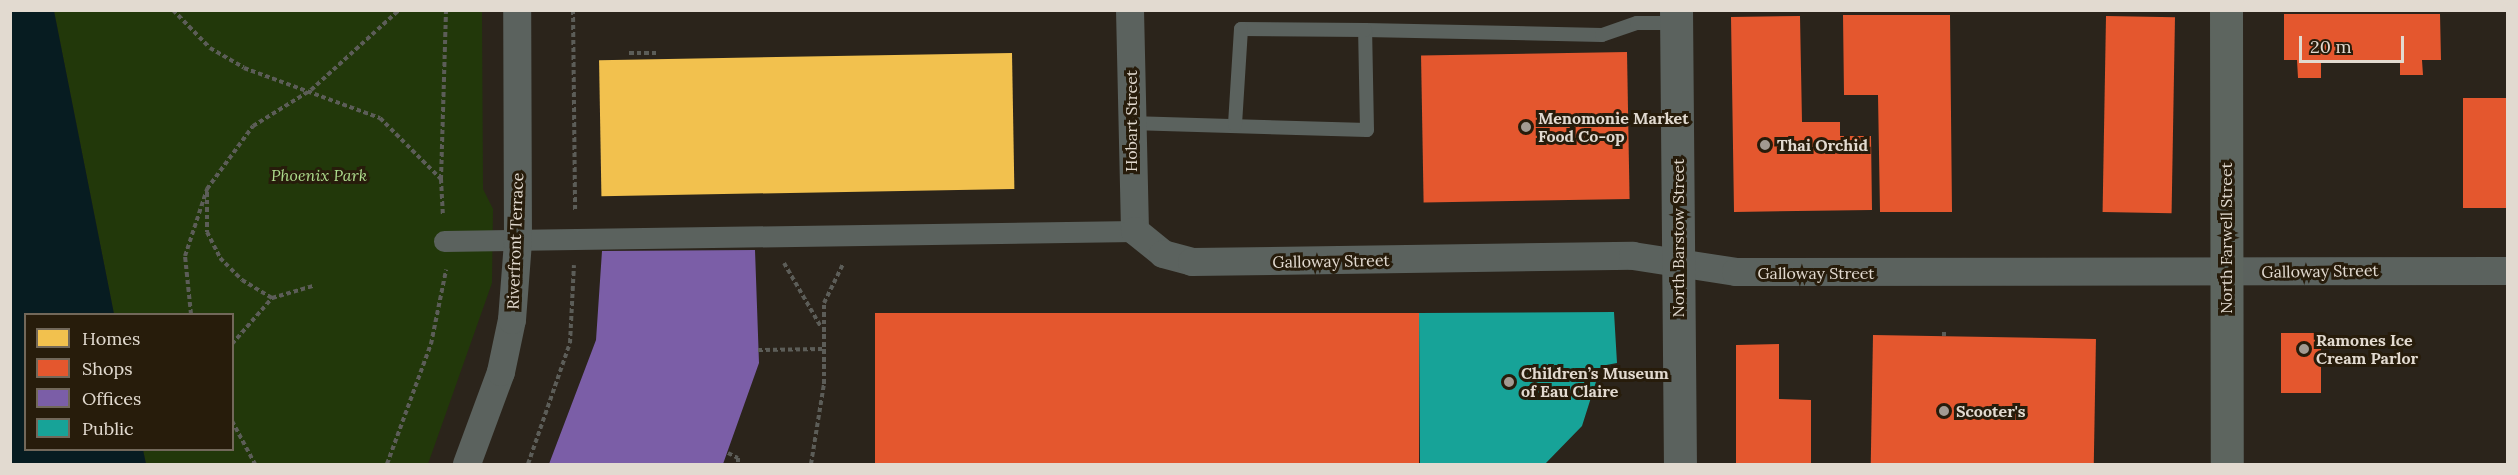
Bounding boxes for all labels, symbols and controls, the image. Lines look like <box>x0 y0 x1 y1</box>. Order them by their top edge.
scale bar <box>2302 24 2407 62</box>
text: 20 m <box>2310 35 2352 58</box>
street label: Hobart Street <box>1121 70 1141 172</box>
place label: Menomonie Market Food Co-op <box>1538 108 1689 146</box>
marker: Menomonie Market Food Co-op <box>1519 120 1533 134</box>
place label: Thai Orchid <box>1777 135 1868 155</box>
marker: Thai Orchid <box>1758 138 1772 152</box>
street label: North Barstow Street <box>1668 159 1688 317</box>
street label: North Farwell Street <box>2216 162 2236 314</box>
park label: Phoenix Park <box>271 165 367 185</box>
street label: Riverfront Terrace <box>503 172 527 310</box>
street label: Galloway Street <box>1272 250 1390 272</box>
street label: Galloway Street <box>2261 260 2379 282</box>
street label: Galloway Street <box>1757 263 1875 283</box>
legend <box>24 313 234 451</box>
text: Homes <box>82 327 140 350</box>
place label: Ramones Ice Cream Parlor <box>2316 330 2418 368</box>
marker: Ramones Ice Cream Parlor <box>2297 342 2311 356</box>
text: Shops <box>82 357 133 380</box>
place label: Children’s Museum of Eau Claire <box>1521 363 1669 401</box>
marker: Children’s Museum of Eau Claire <box>1502 375 1516 389</box>
text: Offices <box>82 387 141 410</box>
place label: Scooter's <box>1956 401 2025 421</box>
marker: Scooter's <box>1937 404 1951 418</box>
text: Public <box>82 417 134 440</box>

